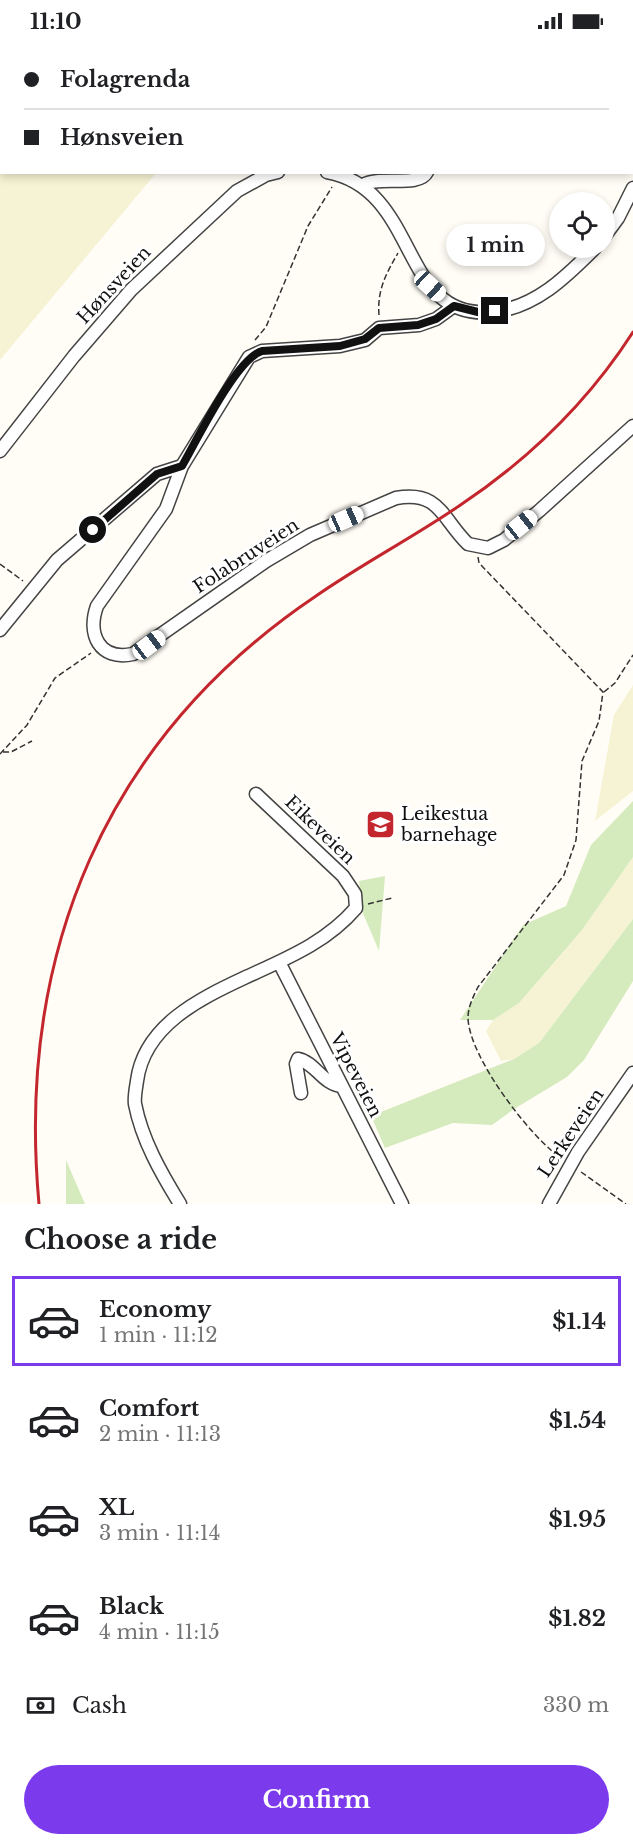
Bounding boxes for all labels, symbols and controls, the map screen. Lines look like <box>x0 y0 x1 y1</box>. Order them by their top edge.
text: 11:10 <box>30 8 82 35</box>
text: Folagrenda <box>60 66 190 93</box>
text: Hønsveien <box>60 124 184 151</box>
map controls <box>549 192 615 258</box>
button: locate <box>549 192 615 258</box>
callout: 1 min <box>446 224 544 266</box>
text: 1 min <box>467 233 524 257</box>
street label: Hønsveien <box>73 242 155 328</box>
car <box>411 267 449 305</box>
route end <box>481 297 508 324</box>
car <box>326 503 366 535</box>
car <box>501 507 541 543</box>
street label: Folabruveien <box>189 514 303 598</box>
route start <box>79 516 106 543</box>
car <box>129 627 169 663</box>
street label: Eikeveien <box>280 791 360 869</box>
place label: Leikestua barnehage <box>400 803 497 846</box>
school or university icon: Leikestua barnehage <box>364 808 396 840</box>
street label: Vipeveien <box>325 1028 387 1121</box>
street label: Lerkeveien <box>533 1084 609 1182</box>
text: Choose a ride <box>24 1223 217 1256</box>
icon: car <box>27 1294 81 1348</box>
text: Economy <box>99 1296 211 1323</box>
text: $1.14 <box>552 1308 606 1335</box>
text: 1 min · 11:12 <box>99 1323 218 1347</box>
icon: car <box>27 1393 81 1447</box>
text: Comfort <box>99 1395 199 1422</box>
text: $1.54 <box>549 1407 606 1434</box>
text: 2 min · 11:13 <box>99 1422 221 1446</box>
icon: car <box>27 1492 81 1546</box>
text: XL <box>99 1494 134 1521</box>
text: $1.95 <box>549 1506 606 1533</box>
text: 3 min · 11:14 <box>99 1521 220 1545</box>
icon: car <box>27 1591 81 1645</box>
text: Black <box>99 1593 164 1620</box>
text: $1.82 <box>548 1605 606 1632</box>
text: 4 min · 11:15 <box>99 1620 220 1644</box>
icon: cash <box>24 1689 57 1722</box>
text: Cash <box>72 1692 127 1719</box>
text: 330 m <box>543 1693 609 1717</box>
button: Confirm <box>24 1765 609 1834</box>

